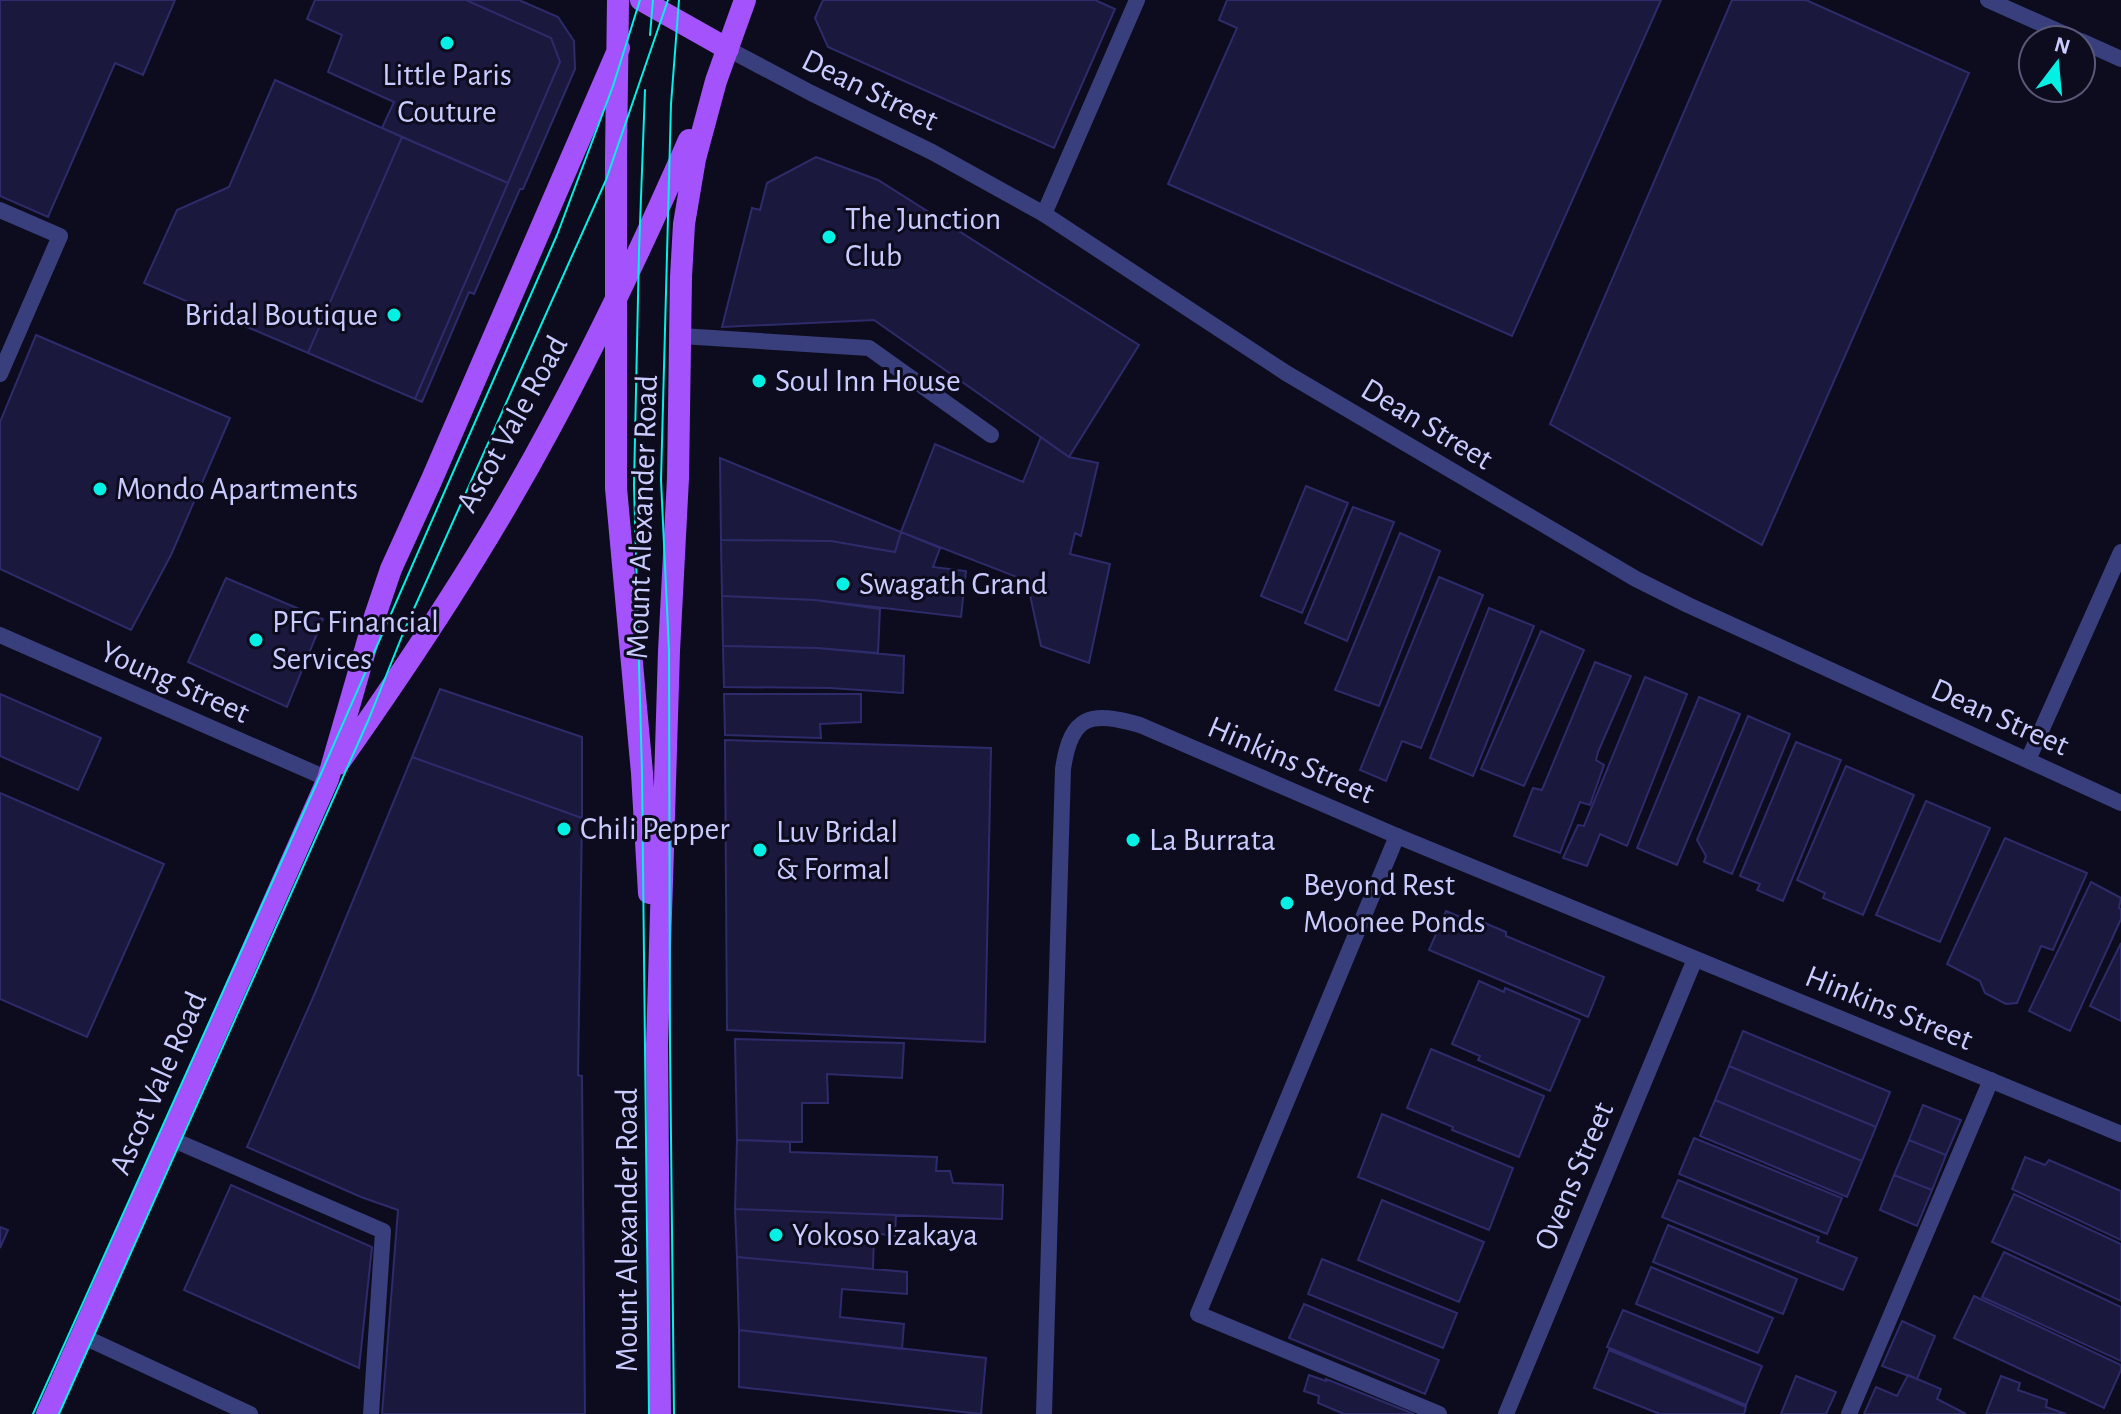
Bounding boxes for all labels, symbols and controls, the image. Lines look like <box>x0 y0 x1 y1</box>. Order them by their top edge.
north arrow <box>2017 24 2097 104</box>
text: N <box>2052 33 2073 58</box>
marker: Little Paris Couture <box>438 34 456 52</box>
street label: Dean Street <box>797 43 943 137</box>
place label: Little Paris Couture <box>382 59 512 128</box>
place label: The Junction Club <box>845 203 1001 272</box>
marker: The Junction Club <box>820 228 838 246</box>
place label: Bridal Boutique <box>184 299 378 331</box>
marker: Bridal Boutique <box>385 306 403 324</box>
street label: Ascot Vale Road <box>450 330 574 518</box>
place label: Soul Inn House <box>775 365 961 397</box>
marker: Soul Inn House <box>750 372 768 390</box>
street label: Dean Street <box>1356 372 1498 476</box>
street label: Mount Alexander Road <box>621 374 663 660</box>
place label: Mondo Apartments <box>116 473 358 505</box>
marker: Mondo Apartments <box>91 480 109 498</box>
place label: Swagath Grand <box>859 568 1048 600</box>
marker: Swagath Grand <box>834 575 852 593</box>
place label: PFG Financial Services <box>272 606 439 675</box>
marker: PFG Financial Services <box>247 631 265 649</box>
street label: Young Street <box>96 635 254 729</box>
street label: Dean Street <box>1926 672 2074 762</box>
street label: Hinkins Street <box>1203 711 1379 809</box>
place label: Chili Pepper <box>580 813 730 845</box>
place label: Luv Bridal & Formal <box>776 816 898 885</box>
marker: Chili Pepper <box>555 820 573 838</box>
place label: La Burrata <box>1149 824 1276 856</box>
marker: La Burrata <box>1124 831 1142 849</box>
marker: Luv Bridal & Formal <box>751 841 769 859</box>
place label: Beyond Rest Moonee Ponds <box>1303 869 1486 938</box>
marker: Beyond Rest Moonee Ponds <box>1278 894 1296 912</box>
street label: Hinkins Street <box>1801 960 1977 1056</box>
street label: Ascot Vale Road <box>103 987 213 1179</box>
street label: Mount Alexander Road <box>611 1088 643 1372</box>
street label: Ovens Street <box>1529 1097 1619 1255</box>
place label: Yokoso Izakaya <box>792 1219 978 1251</box>
marker: Yokoso Izakaya <box>767 1226 785 1244</box>

